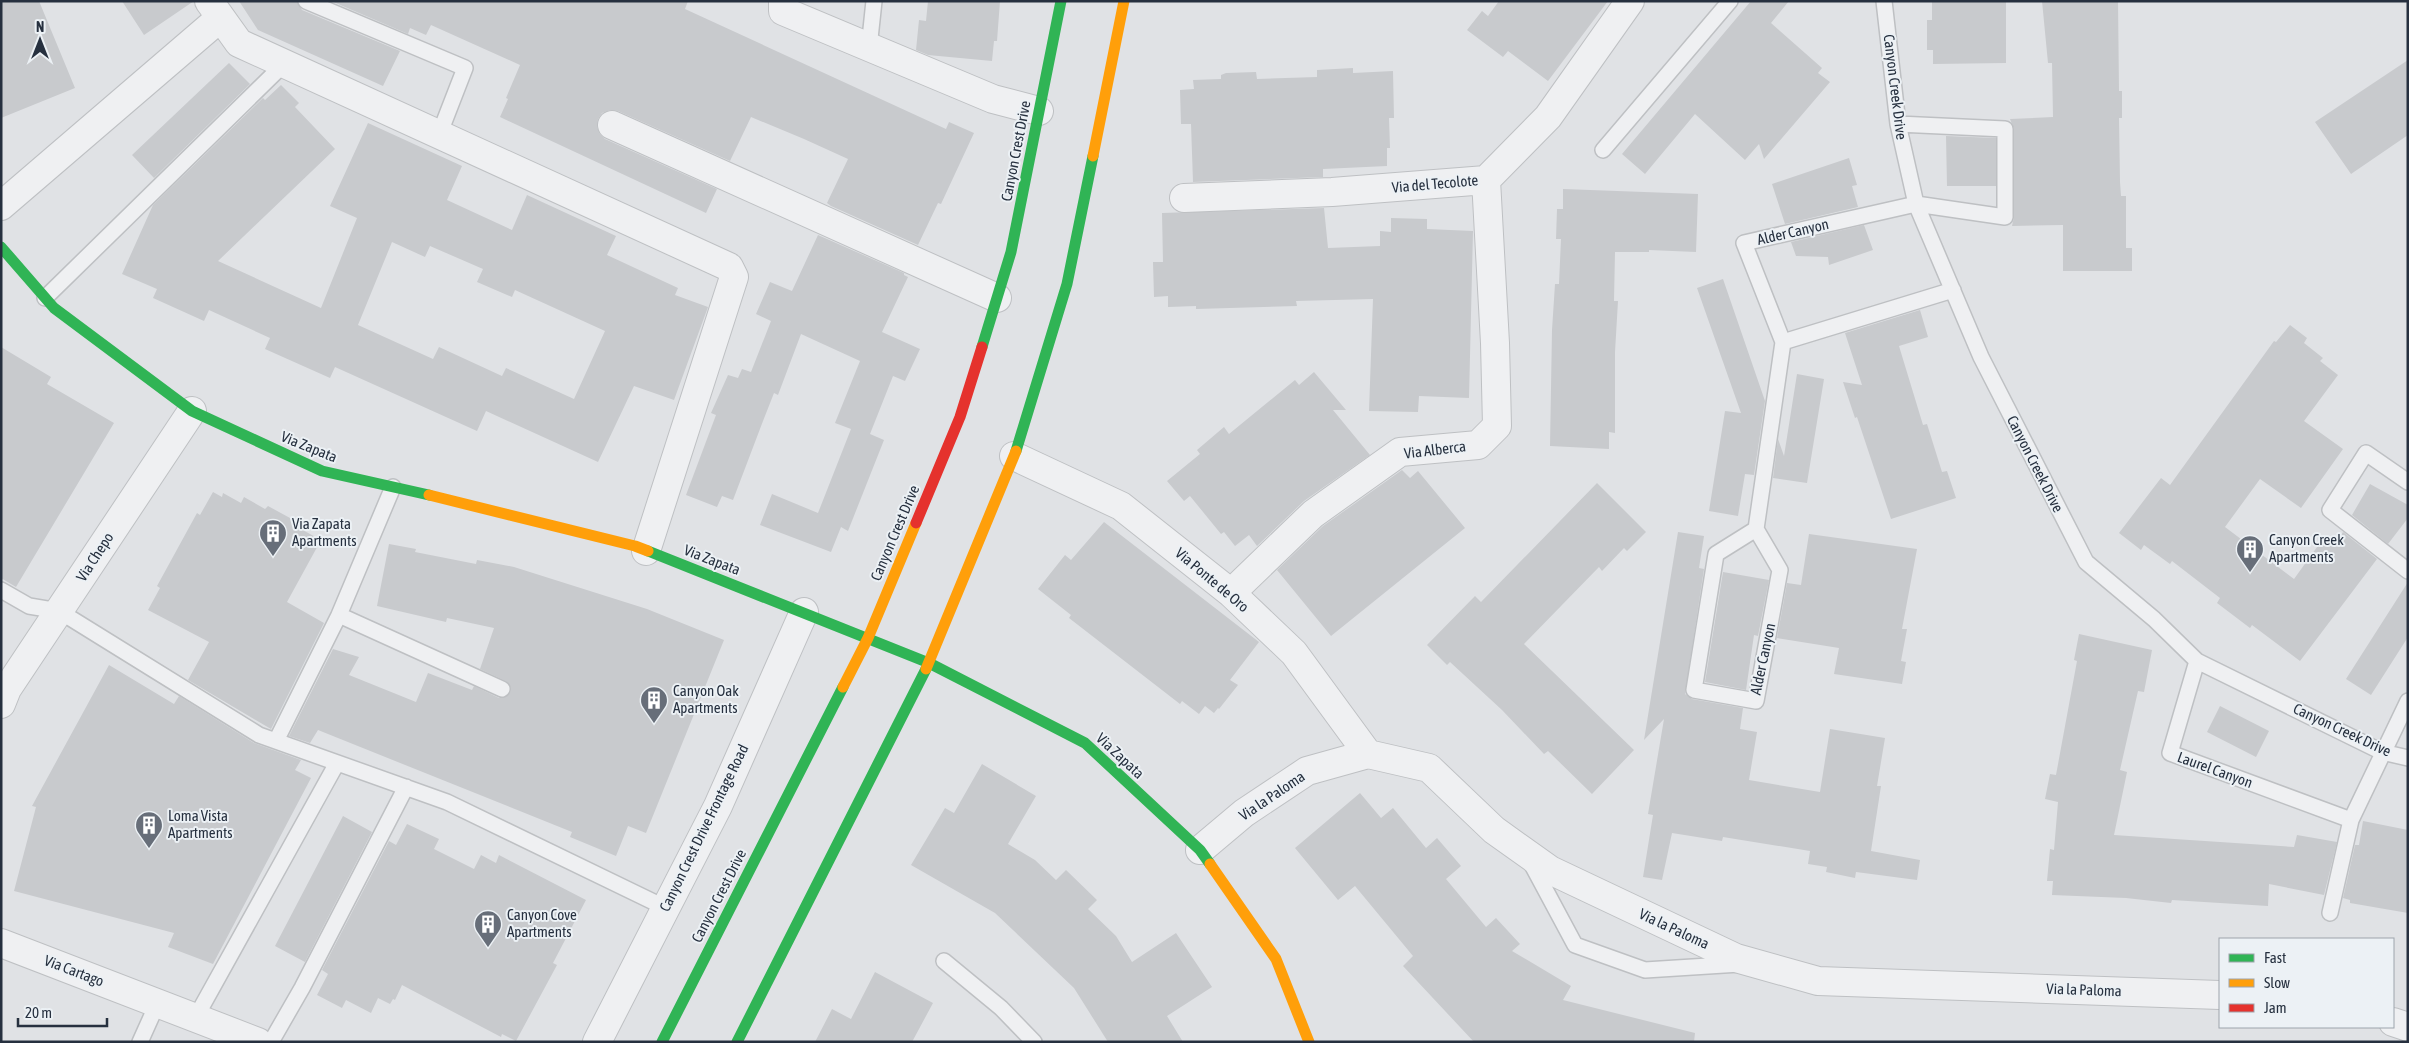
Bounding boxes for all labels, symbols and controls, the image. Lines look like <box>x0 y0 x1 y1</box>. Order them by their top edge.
north arrow <box>15 15 65 65</box>
text: N <box>36 19 44 35</box>
street label: Canyon Creek Drive <box>1881 33 1910 141</box>
street label: Canyon Crest Drive <box>997 99 1034 203</box>
street label: Via del Tecolote <box>1391 171 1479 196</box>
street label: Alder Canyon <box>1755 215 1830 248</box>
street label: Canyon Creek Drive <box>2004 413 2067 515</box>
street label: Via Zapata <box>279 428 340 465</box>
street label: Via Alberca <box>1403 437 1467 462</box>
street label: Canyon Crest Drive <box>867 482 922 583</box>
place label: Via Zapata Apartments <box>292 515 357 549</box>
building icon: Via Zapata Apartments <box>258 518 288 557</box>
street label: Via Chepo <box>73 529 117 584</box>
place label: Canyon Creek Apartments <box>2269 531 2344 565</box>
building icon: Canyon Creek Apartments <box>2235 534 2265 573</box>
street label: Via Zapata <box>682 541 743 578</box>
street label: Via Ponte de Oro <box>1172 544 1252 615</box>
street label: Alder Canyon <box>1747 621 1778 696</box>
place label: Canyon Oak Apartments <box>673 682 739 716</box>
building icon: Canyon Oak Apartments <box>639 685 669 724</box>
street label: Canyon Creek Drive <box>2291 699 2394 760</box>
street label: Via Zapata <box>1093 729 1148 782</box>
street label: Canyon Crest Drive Frontage Road <box>656 742 752 914</box>
street label: Laurel Canyon <box>2175 748 2255 791</box>
street label: Via la Paloma <box>1236 767 1308 824</box>
place label: Loma Vista Apartments <box>168 807 233 841</box>
building icon: Loma Vista Apartments <box>134 810 164 849</box>
street label: Canyon Crest Drive <box>688 846 750 946</box>
street label: Via la Paloma <box>1636 905 1712 952</box>
place label: Canyon Cove Apartments <box>507 906 577 940</box>
building icon: Canyon Cove Apartments <box>473 909 503 948</box>
legend <box>2219 938 2394 1028</box>
text: Fast <box>2264 949 2286 966</box>
street label: Via Cartago <box>42 951 106 990</box>
text: Slow <box>2264 974 2290 991</box>
street label: Via la Paloma <box>2046 980 2122 999</box>
scale bar <box>18 996 106 1028</box>
text: Jam <box>2264 999 2287 1016</box>
text: 20 m <box>25 1004 52 1021</box>

